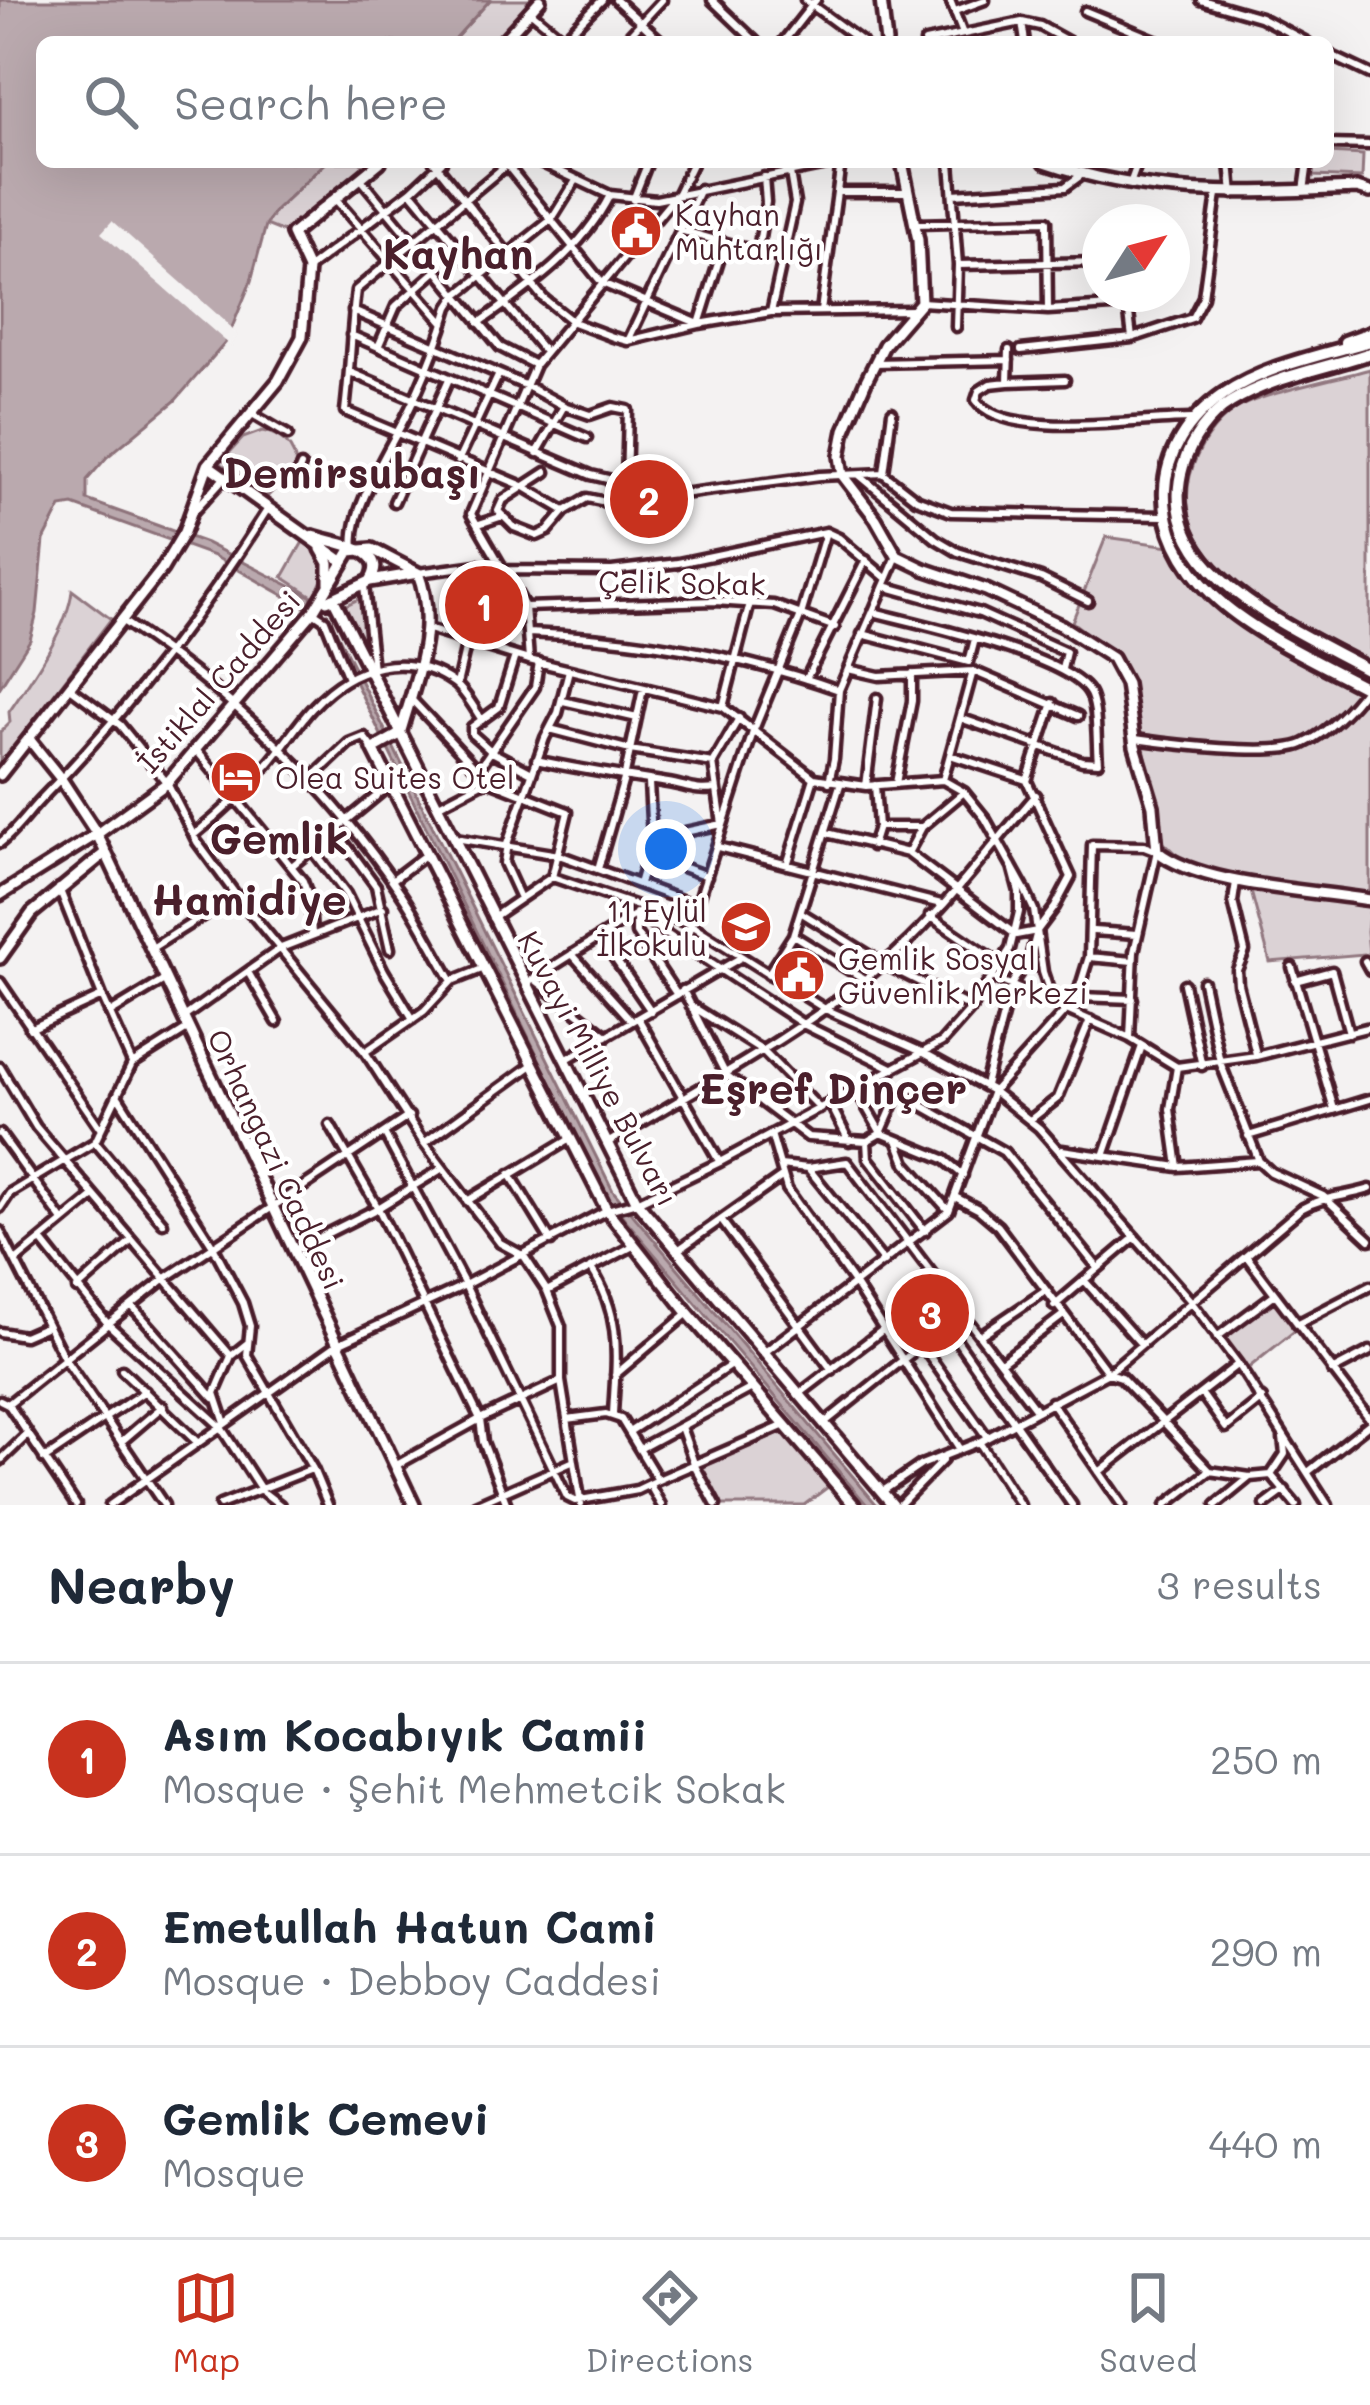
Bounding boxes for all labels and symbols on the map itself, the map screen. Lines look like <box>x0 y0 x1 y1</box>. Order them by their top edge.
place label: Kayhan Muhtarlığı <box>675 194 823 268</box>
public building icon: Kayhan Muhtarlığı <box>608 203 664 259</box>
north arrow <box>1082 204 1190 312</box>
district label: Kayhan <box>383 225 533 280</box>
district label: Demirsubaşı <box>223 444 481 500</box>
pin: 2 <box>610 454 688 544</box>
pin: 1 <box>445 560 523 650</box>
street label: Çelik Sokak <box>598 561 766 603</box>
street label: İstiklal Caddesi <box>128 581 308 781</box>
hotel icon: Olea Suites Otel <box>208 749 264 805</box>
place label: Olea Suites Otel <box>275 757 515 797</box>
district label: Gemlik <box>210 810 348 865</box>
your location <box>636 819 696 879</box>
district label: Hamidiye <box>151 871 347 926</box>
place label: 11 Eylül İlkokulu <box>596 890 707 964</box>
school or university icon: 11 Eylül İlkokulu <box>718 899 774 955</box>
street label: Kuvayi Milliye Bulvarı <box>509 923 689 1213</box>
place label: Gemlik Sosyal Güvenlik Merkezi <box>838 938 1088 1012</box>
public building icon: Gemlik Sosyal Güvenlik Merkezi <box>771 947 827 1003</box>
street label: Orhangazi Caddesi <box>199 1022 355 1296</box>
district label: Eşref Dinçer <box>699 1060 967 1116</box>
pin: 3 <box>891 1268 969 1358</box>

